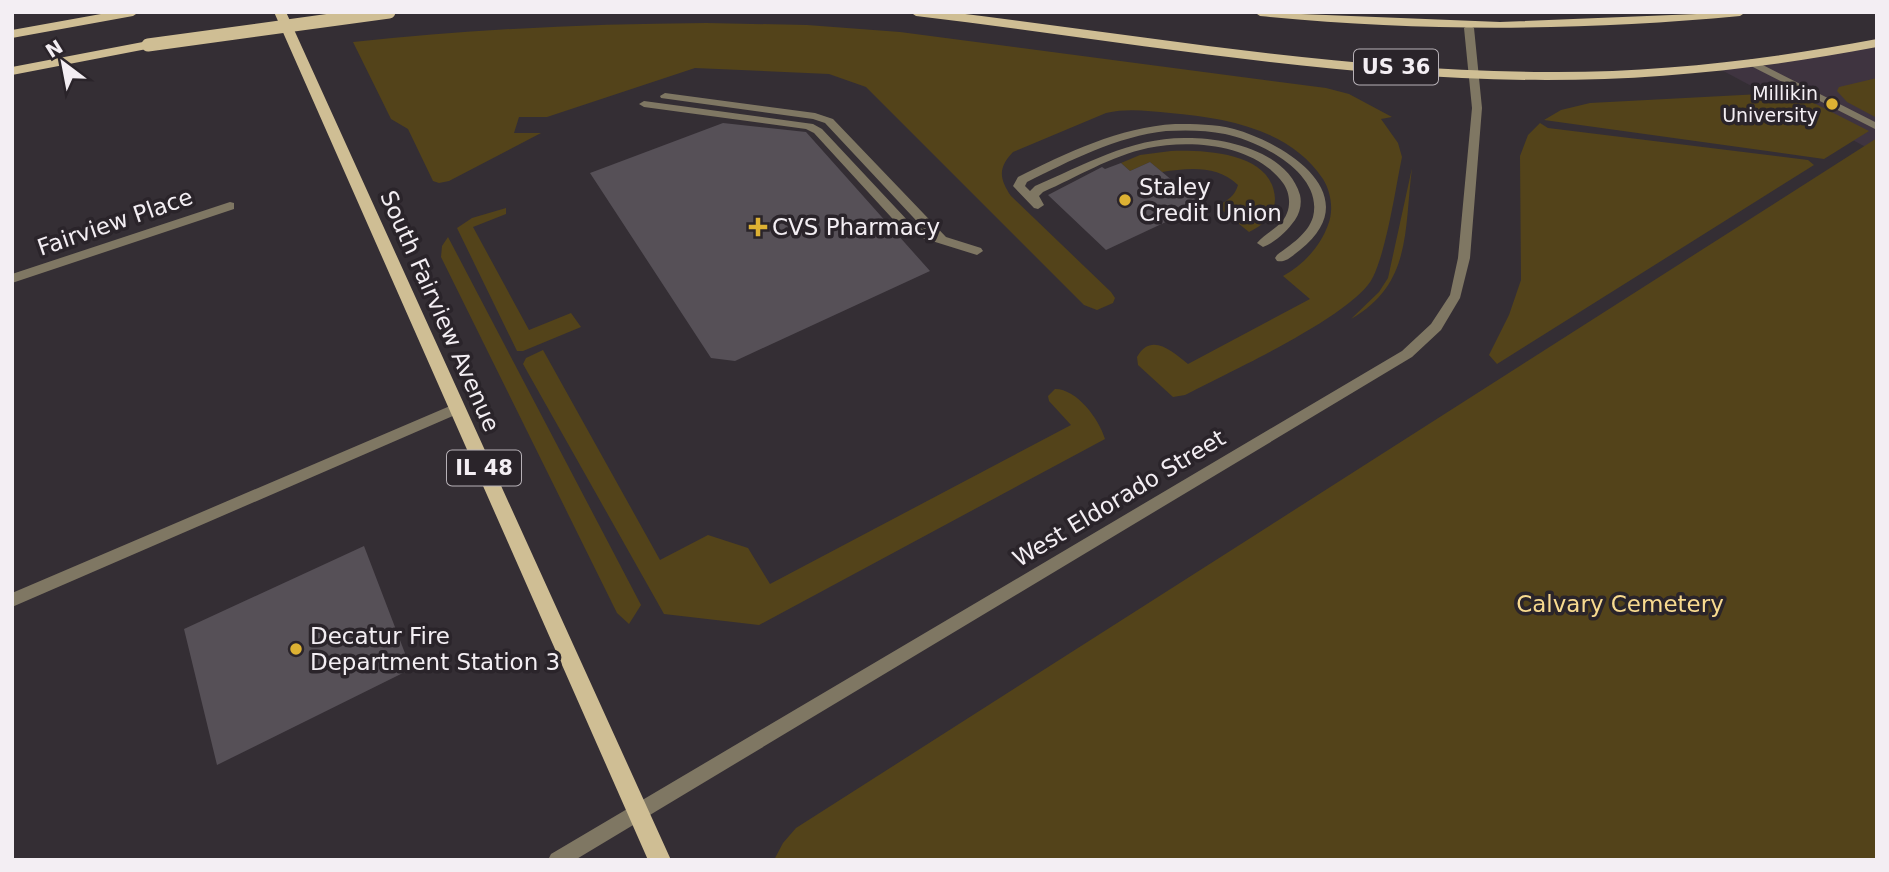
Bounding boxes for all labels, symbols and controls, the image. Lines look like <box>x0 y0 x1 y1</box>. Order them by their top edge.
north arrow <box>28 28 98 98</box>
text: N <box>41 35 67 62</box>
road number: US 36 <box>1354 50 1438 84</box>
place label: Millikin University <box>1722 82 1818 126</box>
marker: Millikin University <box>1824 96 1840 112</box>
place label: Staley Credit Union <box>1139 174 1282 226</box>
street label: Fairview Place <box>34 183 196 261</box>
street label: South Fairview Avenue <box>375 187 505 435</box>
marker: Staley Credit Union <box>1117 192 1133 208</box>
place label: CVS Pharmacy <box>772 214 940 240</box>
marker: CVS Pharmacy <box>750 219 766 235</box>
street label: West Eldorado Street <box>1008 424 1230 572</box>
road number: IL 48 <box>447 450 521 486</box>
park label: Calvary Cemetery <box>1516 591 1724 617</box>
place label: Decatur Fire Department Station 3 <box>310 623 560 675</box>
marker: Decatur Fire Department Station 3 <box>288 641 304 657</box>

